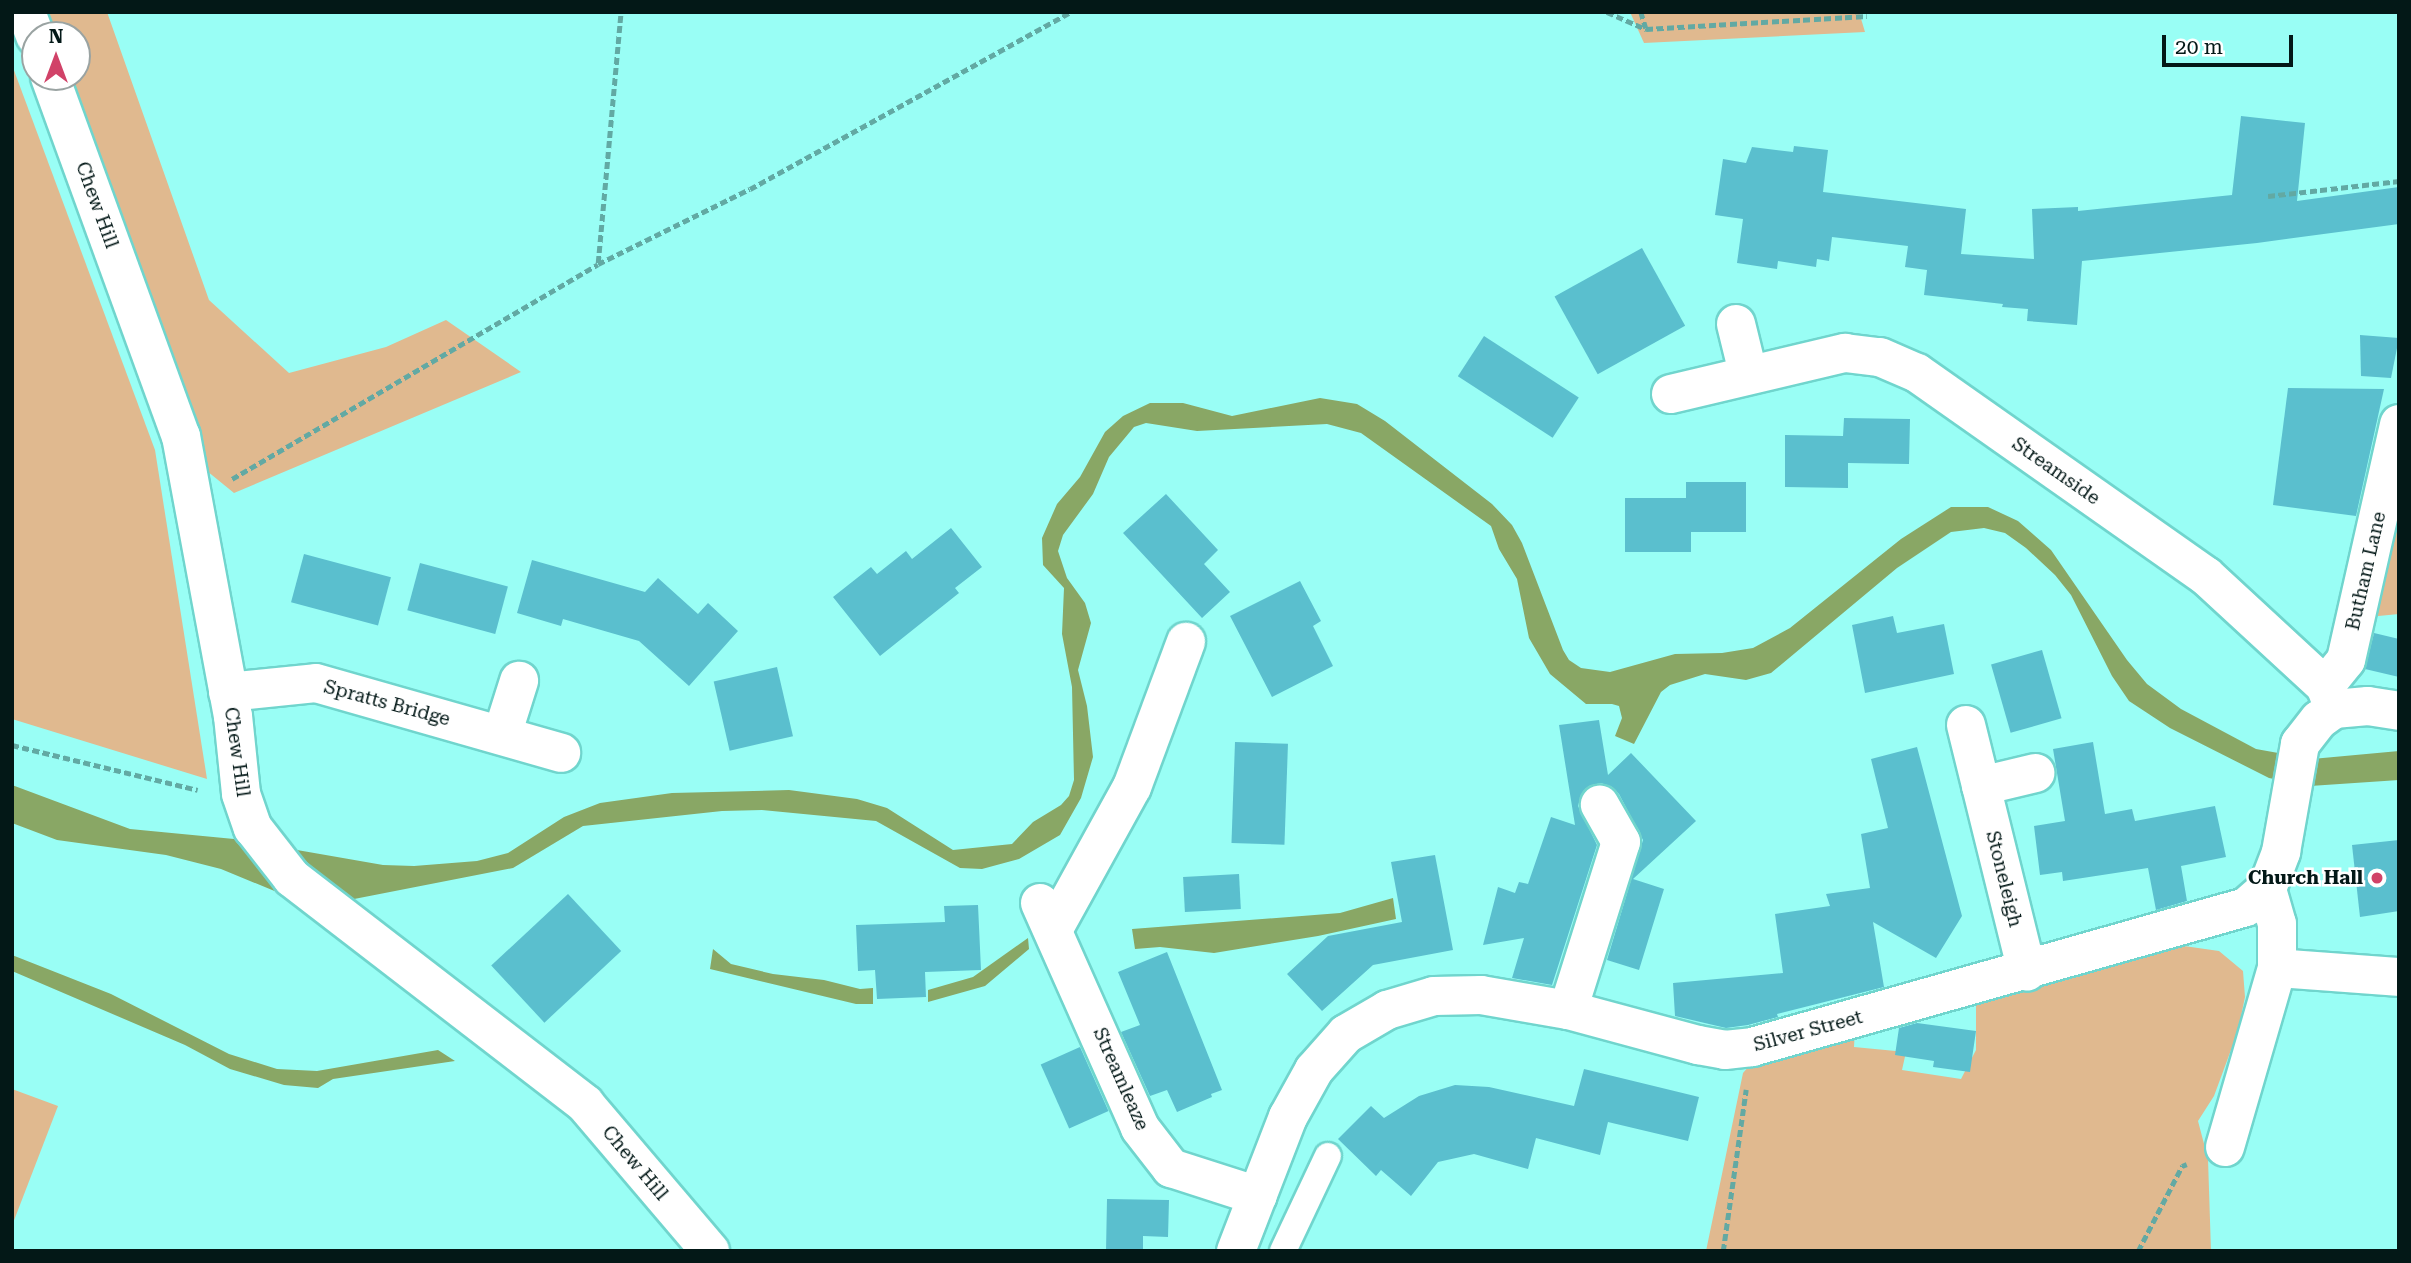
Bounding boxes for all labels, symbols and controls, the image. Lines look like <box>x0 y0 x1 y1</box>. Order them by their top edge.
north arrow <box>21 21 91 91</box>
scale bar <box>2166 21 2297 65</box>
text: N <box>49 25 63 48</box>
text: 20 m <box>2175 35 2223 59</box>
street label: Chew Hill <box>71 159 123 251</box>
street label: Streamside <box>2008 432 2104 510</box>
street label: Butham Lane <box>2341 509 2391 633</box>
street label: Spratts Bridge <box>321 675 453 731</box>
street label: Chew Hill <box>219 706 255 798</box>
street label: Stoneleigh <box>1981 829 2027 929</box>
place label: Church Hall <box>2248 867 2363 889</box>
marker: Church Hall <box>2369 870 2385 886</box>
street label: Silver Street <box>1751 1006 1865 1056</box>
street label: Streamleaze <box>1088 1024 1154 1134</box>
street label: Chew Hill <box>597 1121 673 1205</box>

